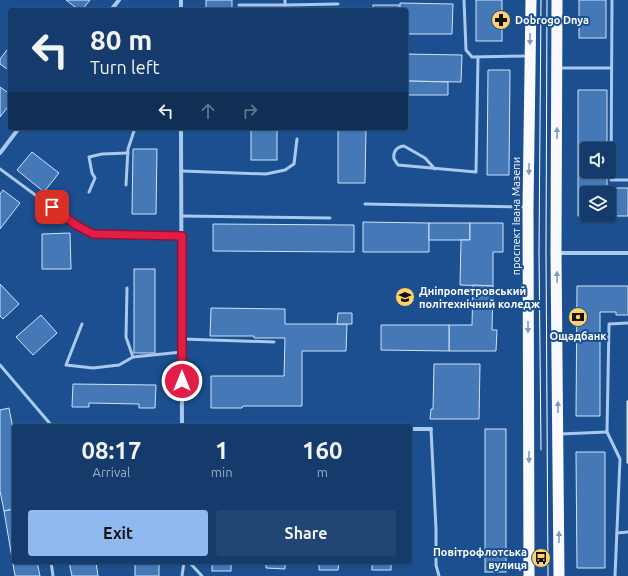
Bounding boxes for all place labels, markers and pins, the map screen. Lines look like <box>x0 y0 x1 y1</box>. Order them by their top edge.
pharmacy icon: Dobrogo Dnya <box>490 9 512 31</box>
place label: Dobrogo Dnya <box>515 14 589 26</box>
pin <box>35 190 69 224</box>
place label: Дніпропетровський політехнічний коледж <box>419 285 540 310</box>
school or university icon: Дніпропетровський політехнічний коледж <box>394 286 416 308</box>
bank icon: Ощадбанк <box>567 306 589 328</box>
place label: Ощадбанк <box>550 330 607 342</box>
place label: Повітрофлотська вулиця <box>433 546 527 571</box>
bus stop icon: Повітрофлотська вулиця <box>530 547 552 569</box>

